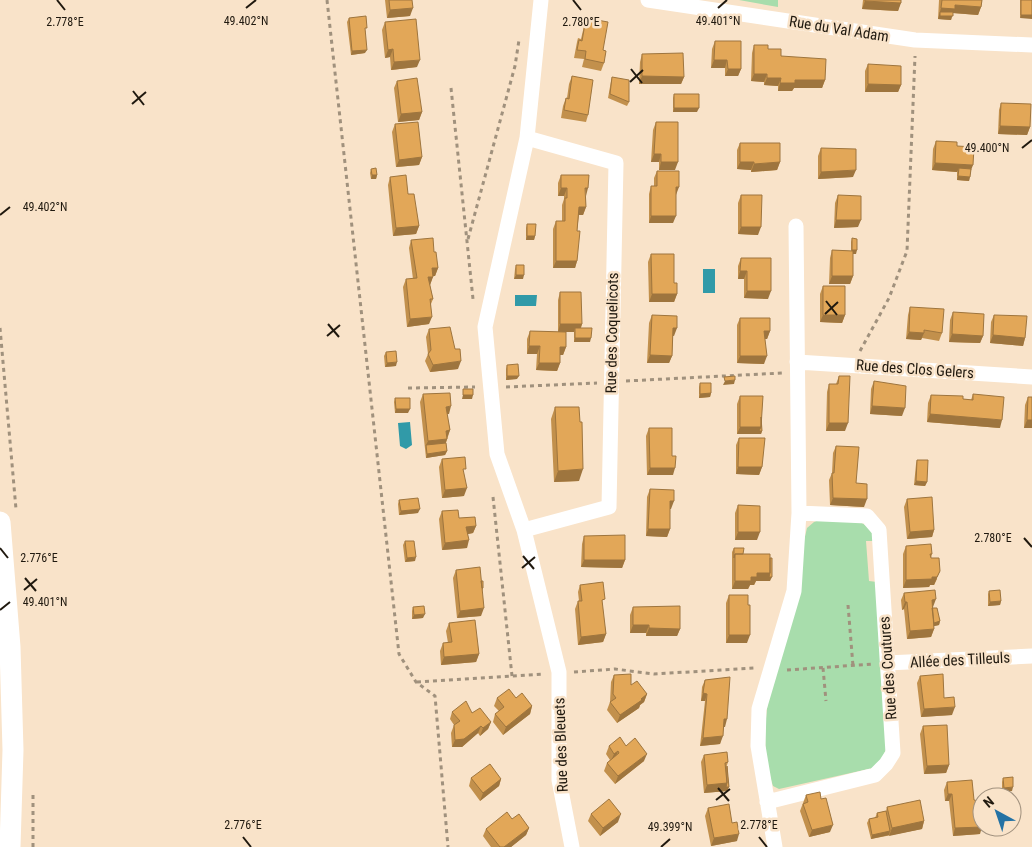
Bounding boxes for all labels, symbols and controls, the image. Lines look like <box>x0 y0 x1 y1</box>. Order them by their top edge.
street label: Rue du Val Adam <box>788 12 890 46</box>
text: 49.402°N <box>224 14 268 28</box>
text: 49.401°N <box>696 14 740 28</box>
text: 2.778°E <box>46 15 84 29</box>
text: 2.780°E <box>562 15 600 29</box>
text: 49.400°N <box>965 141 1009 155</box>
text: 49.402°N <box>23 200 67 214</box>
street label: Rue des Coquelicots <box>602 272 622 394</box>
street label: Rue des Clos Gelers <box>856 356 975 382</box>
text: 2.780°E <box>974 531 1012 545</box>
text: 2.776°E <box>20 551 58 565</box>
text: 49.401°N <box>23 595 67 609</box>
street label: Rue des Coutures <box>875 615 901 720</box>
street label: Allée des Tilleuls <box>909 648 1011 672</box>
street label: Rue des Bleuets <box>550 697 572 793</box>
north arrow <box>972 787 1022 837</box>
text: N <box>980 793 997 811</box>
text: 2.776°E <box>224 818 262 832</box>
text: 2.778°E <box>740 818 778 832</box>
text: 49.399°N <box>648 820 692 834</box>

